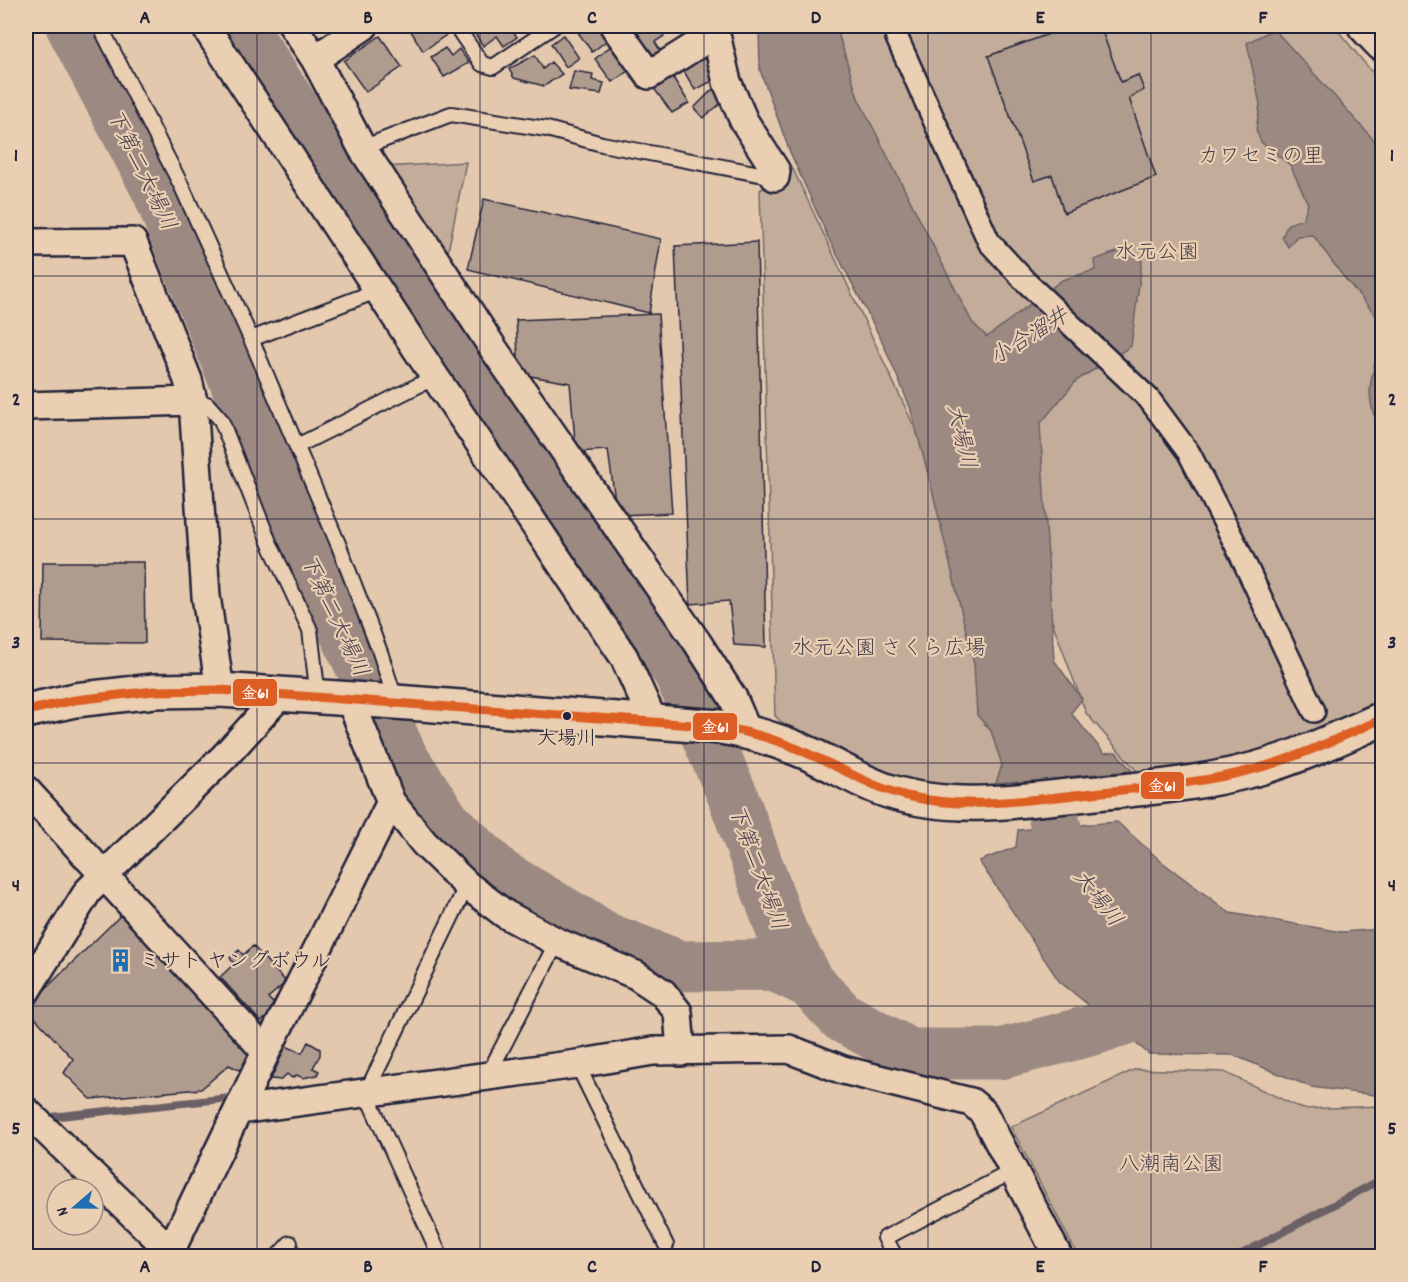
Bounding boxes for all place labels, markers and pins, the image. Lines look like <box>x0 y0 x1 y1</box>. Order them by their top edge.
marker: 大場川 <box>561 710 573 722</box>
place label: 大場川 <box>537 726 597 754</box>
building icon: ミサト ヤングボウル <box>108 947 134 973</box>
place label: ミサト ヤングボウル <box>139 948 331 978</box>

